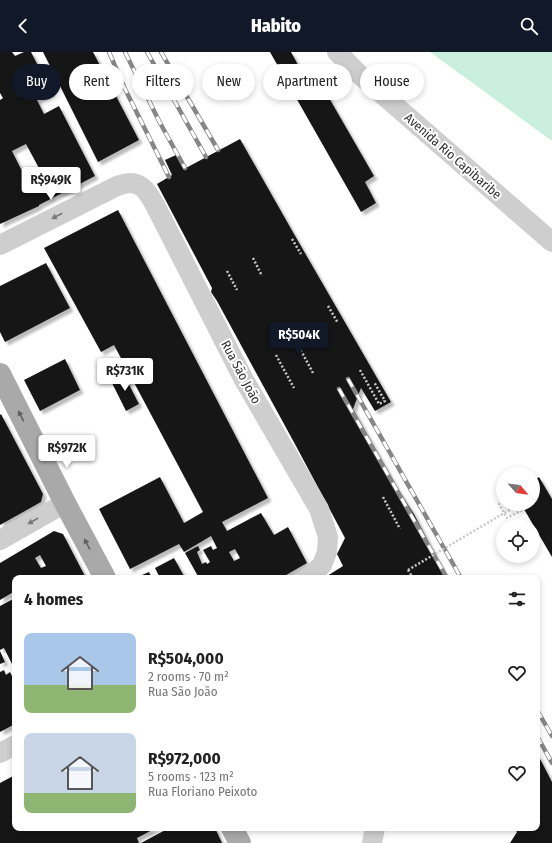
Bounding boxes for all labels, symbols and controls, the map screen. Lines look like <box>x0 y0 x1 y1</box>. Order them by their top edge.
icon: back <box>12 15 34 37</box>
text: Habito <box>251 15 301 37</box>
icon: search <box>518 15 540 37</box>
chip: Buy <box>12 64 61 100</box>
chip: Rent <box>69 64 124 100</box>
chip: Filters <box>132 64 194 100</box>
chip: New <box>202 64 255 100</box>
chip: Apartment <box>263 64 352 100</box>
chip: House <box>360 64 424 100</box>
street label: Avenida Rio Capibaribe <box>402 110 504 202</box>
pin: R$949K <box>18 167 84 201</box>
text: R$949K <box>31 172 71 187</box>
one-way arrow <box>52 213 63 220</box>
pin: R$504K <box>266 322 332 356</box>
text: R$504K <box>278 327 320 342</box>
street label: Rua São João <box>218 338 264 406</box>
pin: R$731K <box>92 358 158 392</box>
text: R$731K <box>106 363 144 378</box>
one-way arrow <box>18 410 24 421</box>
pin: R$972K <box>34 435 100 469</box>
text: R$972K <box>47 440 87 455</box>
north arrow <box>496 467 540 511</box>
map controls <box>496 467 540 563</box>
one-way arrow <box>27 518 39 525</box>
button: locate <box>496 519 540 563</box>
one-way arrow <box>84 538 90 549</box>
icon: filters <box>506 588 528 610</box>
text: 4 homes <box>24 589 83 610</box>
text: R$504,000 <box>148 648 224 669</box>
icon: home <box>56 649 104 697</box>
icon: heart <box>506 662 528 684</box>
text: 2 rooms · 70 m² <box>148 669 229 684</box>
text: Rua São João <box>148 684 218 699</box>
text: R$972,000 <box>148 748 221 769</box>
icon: home <box>56 749 104 797</box>
icon: heart <box>506 762 528 784</box>
text: 5 rooms · 123 m² <box>148 769 234 784</box>
text: Rua Floriano Peixoto <box>148 784 257 799</box>

